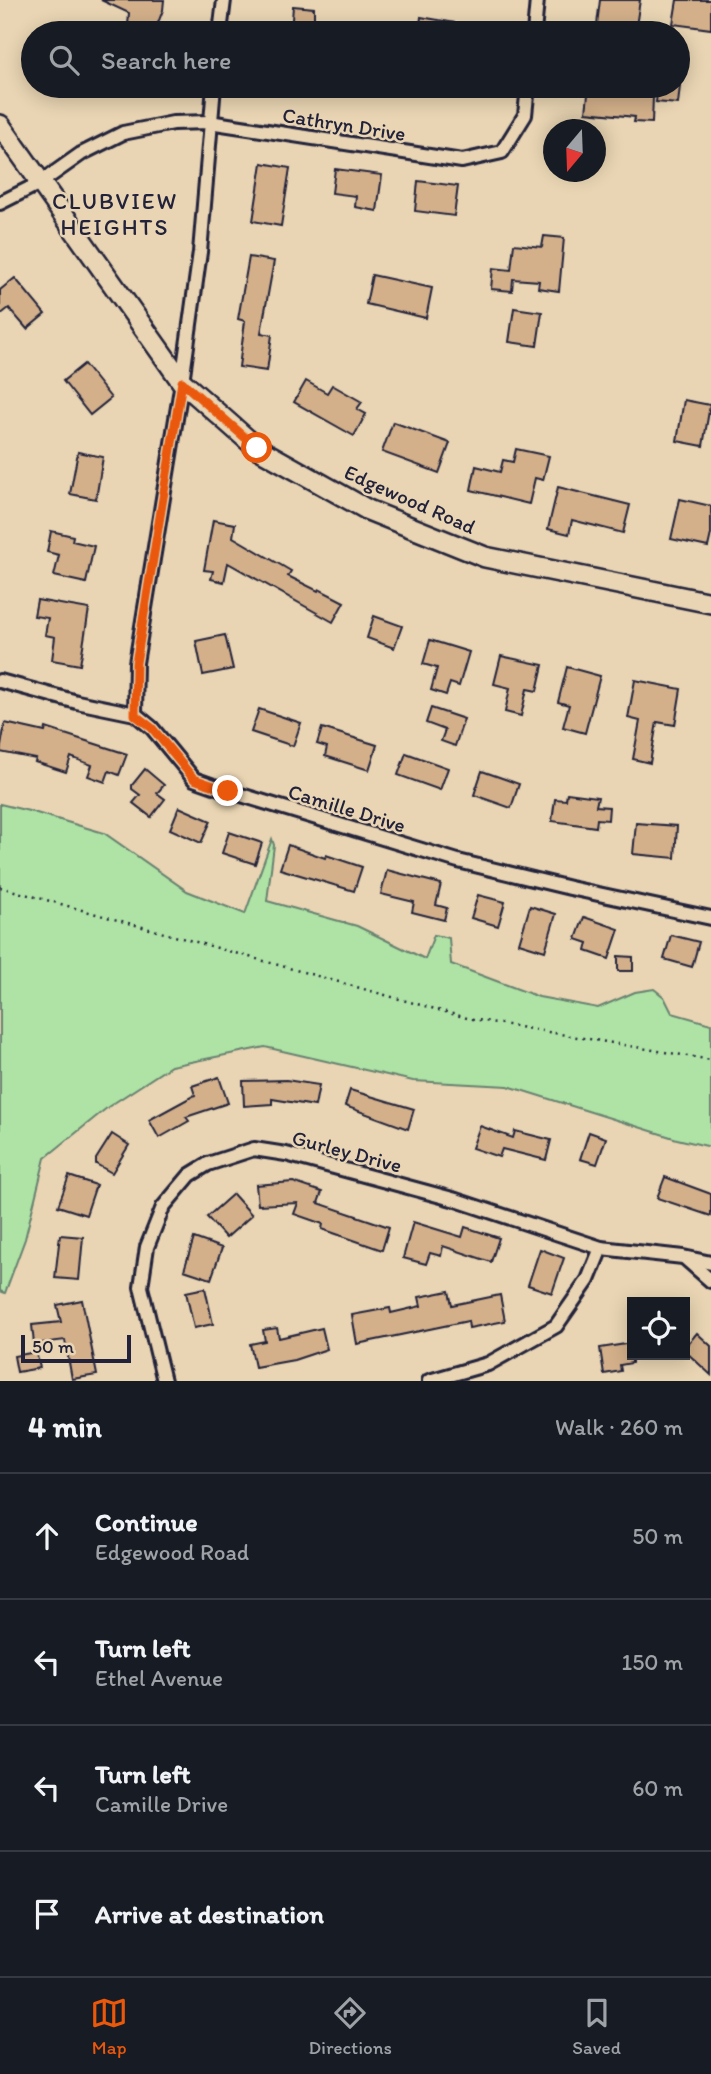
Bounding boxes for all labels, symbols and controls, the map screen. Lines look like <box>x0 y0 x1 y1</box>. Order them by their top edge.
search box <box>21 21 690 98</box>
icon: search <box>45 41 83 79</box>
text: Search here <box>101 44 231 76</box>
street label: Cathryn Drive <box>281 102 407 146</box>
north arrow <box>543 119 606 182</box>
district label: CLUBVIEW HEIGHTS <box>52 187 178 241</box>
route start <box>241 432 272 463</box>
street label: Edgewood Road <box>341 459 479 539</box>
route end <box>212 775 243 806</box>
street label: Camille Drive <box>285 778 409 838</box>
street label: Gurley Drive <box>290 1124 404 1178</box>
map controls <box>627 1297 690 1360</box>
button: locate <box>627 1297 690 1360</box>
scale bar <box>21 1332 131 1364</box>
text: 50 m <box>32 1335 74 1358</box>
text: 4 min <box>28 1408 102 1445</box>
text: Walk · 260 m <box>555 1413 683 1441</box>
text: Continue <box>95 1506 198 1538</box>
icon: ahead <box>28 1517 66 1555</box>
text: 50 m <box>632 1522 683 1550</box>
text: Edgewood Road <box>95 1538 249 1566</box>
text: Turn left <box>95 1632 191 1664</box>
icon: left <box>28 1643 66 1681</box>
text: 150 m <box>622 1648 683 1676</box>
text: Ethel Avenue <box>95 1664 223 1692</box>
text: Turn left <box>95 1758 191 1790</box>
icon: left <box>28 1769 66 1807</box>
text: 60 m <box>632 1774 683 1802</box>
text: Camille Drive <box>95 1790 228 1818</box>
icon: arrive <box>28 1895 66 1933</box>
text: Arrive at destination <box>95 1898 324 1930</box>
tab: Map <box>90 1994 128 2059</box>
tab: Directions <box>308 1994 392 2059</box>
tab: Saved <box>572 1994 621 2059</box>

